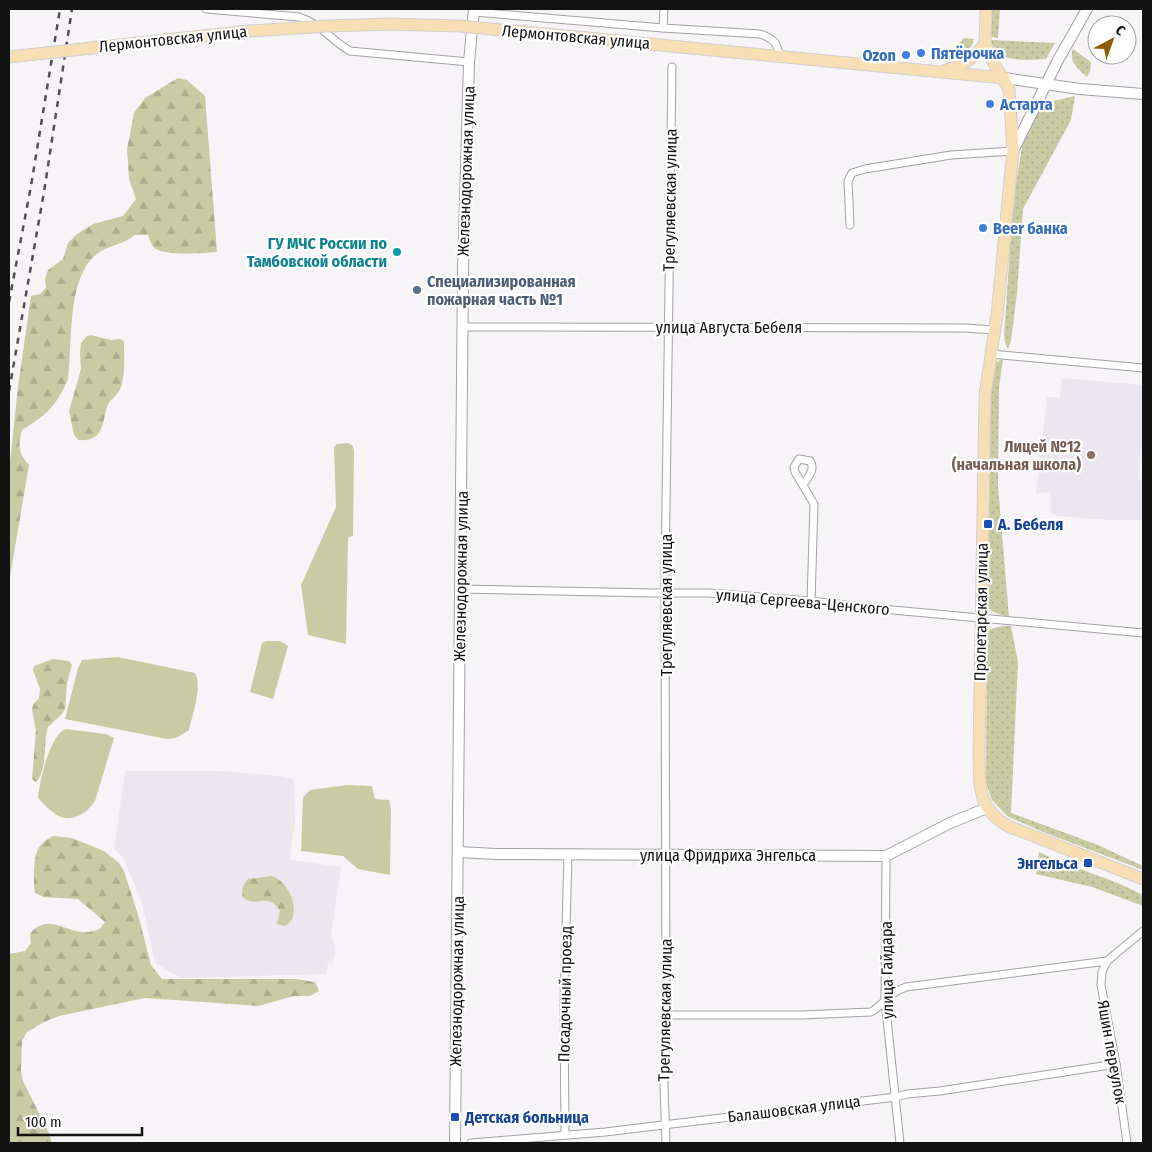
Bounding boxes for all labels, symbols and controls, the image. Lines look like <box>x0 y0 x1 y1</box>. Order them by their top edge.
north arrow <box>1087 15 1137 65</box>
street label: Лермонтовская улица <box>501 21 651 53</box>
street label: Лермонтовская улица <box>98 22 248 56</box>
text: С <box>1112 22 1129 40</box>
place label: Пятёрочка <box>931 44 1004 63</box>
place label: Ozon <box>863 46 896 65</box>
marker: Пятёрочка <box>915 47 927 59</box>
marker: Ozon <box>900 49 912 61</box>
street label: Железнодорожная улица <box>454 85 478 257</box>
place label: Астарта <box>999 95 1053 114</box>
marker: Астарта <box>984 98 996 110</box>
street label: Трегуляевская улица <box>659 128 681 272</box>
place label: Beer банка <box>993 219 1068 238</box>
marker: Beer банка <box>977 222 989 234</box>
place label: ГУ МЧС России по Тамбовской области <box>247 234 387 271</box>
marker: ГУ МЧС России по Тамбовской области <box>391 246 403 258</box>
place label: Специализированная пожарная часть №1 <box>427 272 576 309</box>
marker: Специализированная пожарная часть №1 <box>411 284 423 296</box>
street label: улица Августа Бебеля <box>656 318 802 337</box>
place label: Лицей №12 (начальная школа) <box>952 437 1082 474</box>
marker: Лицей №12 (начальная школа) <box>1085 449 1097 461</box>
street label: Железнодорожная улица <box>450 490 472 661</box>
place label: А. Бебеля <box>997 515 1063 534</box>
marker: А. Бебеля <box>982 518 994 530</box>
street label: Трегуляевская улица <box>657 533 676 676</box>
street label: Пролетарская улица <box>970 543 992 681</box>
street label: улица Сергеева-Ценского <box>715 585 891 619</box>
street label: улица Фридриха Энгельса <box>640 846 816 865</box>
place label: Энгельса <box>1017 854 1078 873</box>
marker: Энгельса <box>1082 857 1094 869</box>
street label: Железнодорожная улица <box>446 895 468 1066</box>
street label: улица Гайдара <box>877 921 897 1019</box>
street label: Посадочный проезд <box>554 926 576 1062</box>
street label: Трегуляевская улица <box>654 938 676 1082</box>
street label: Яшин переулок <box>1094 999 1131 1106</box>
street label: Балашовская улица <box>726 1091 862 1127</box>
scale bar <box>18 1104 141 1136</box>
place label: Детская больница <box>464 1108 589 1127</box>
marker: Детская больница <box>449 1111 461 1123</box>
text: 100 m <box>25 1113 62 1131</box>

